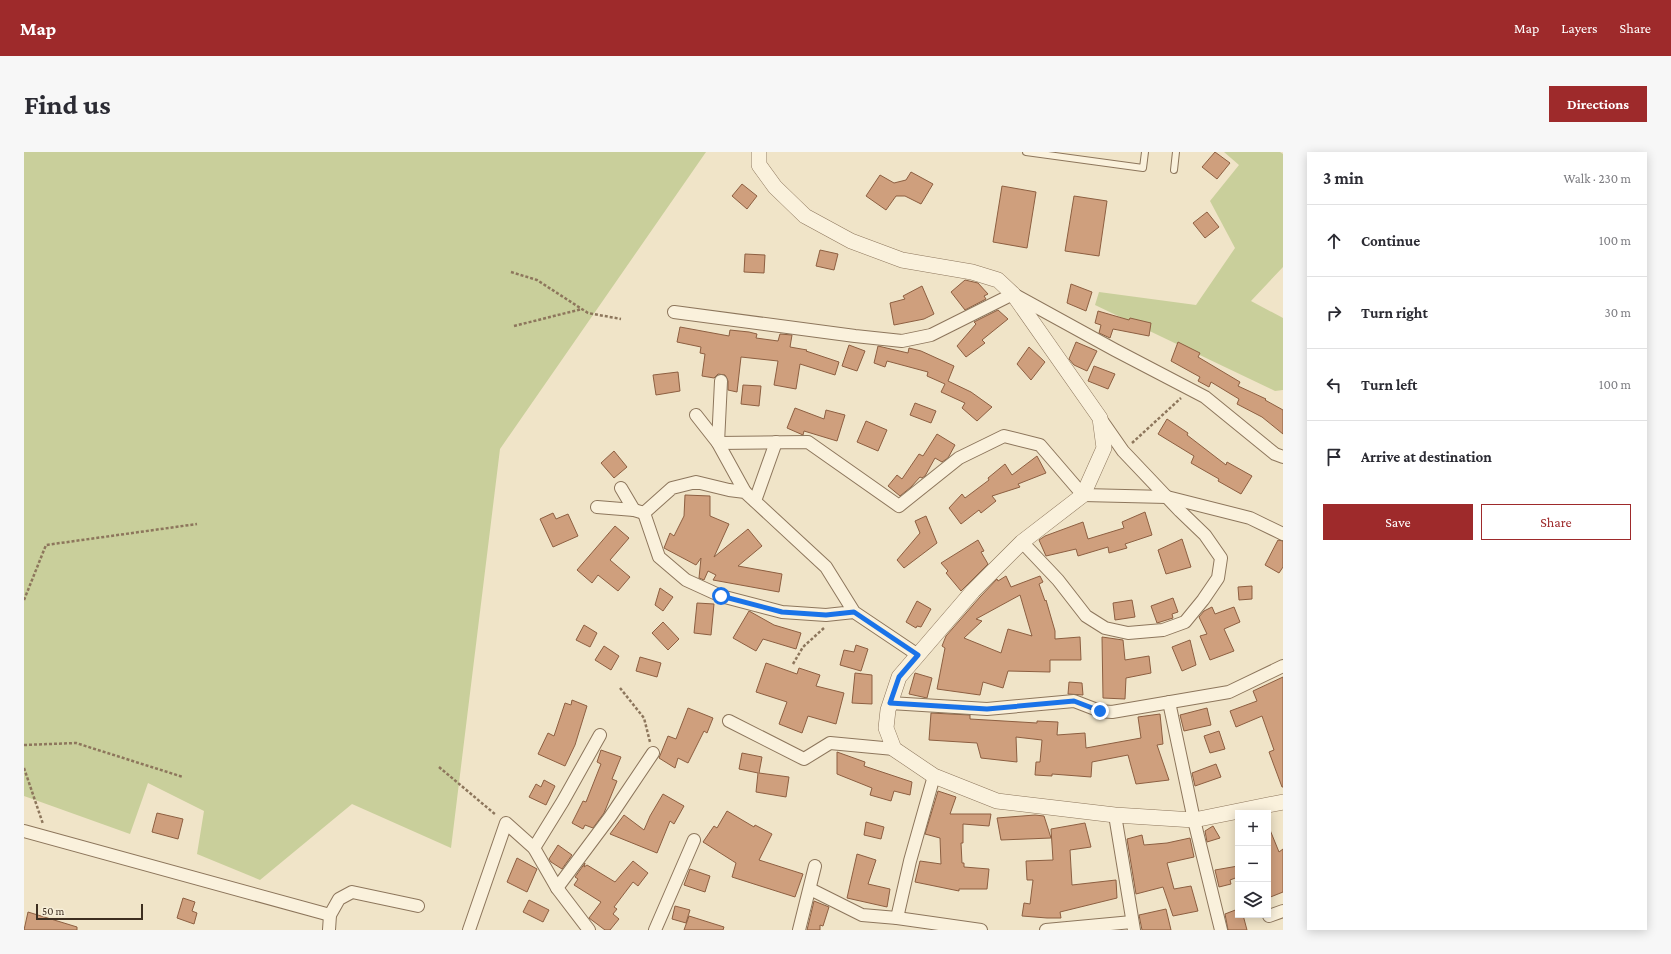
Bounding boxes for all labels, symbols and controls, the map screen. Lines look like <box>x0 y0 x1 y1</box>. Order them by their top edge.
text: Map <box>20 18 56 39</box>
text: Map <box>1514 20 1539 36</box>
text: Layers <box>1561 20 1598 36</box>
text: Share <box>1620 20 1651 36</box>
button: Directions <box>1549 86 1647 122</box>
text: Find us <box>24 89 111 120</box>
text: 3 min <box>1323 169 1364 188</box>
text: Walk · 230 m <box>1563 171 1631 186</box>
icon: ahead <box>1323 230 1345 252</box>
text: Continue <box>1361 233 1420 249</box>
text: 100 m <box>1599 233 1631 248</box>
icon: right <box>1323 302 1345 324</box>
text: Turn right <box>1361 305 1428 321</box>
text: 30 m <box>1605 305 1631 320</box>
icon: left <box>1323 374 1345 396</box>
text: Turn left <box>1361 377 1417 393</box>
text: 100 m <box>1599 377 1631 392</box>
icon: arrive <box>1323 446 1345 468</box>
text: Arrive at destination <box>1361 449 1492 465</box>
button: Save <box>1323 504 1473 540</box>
button: Share <box>1481 504 1631 540</box>
route start <box>712 587 730 605</box>
route end <box>1091 702 1109 720</box>
map controls <box>1235 810 1271 918</box>
button: + <box>1235 810 1271 846</box>
button: − <box>1235 846 1271 882</box>
button: layers <box>1235 882 1271 918</box>
scale bar <box>36 902 143 921</box>
text: 50 m <box>42 905 64 917</box>

